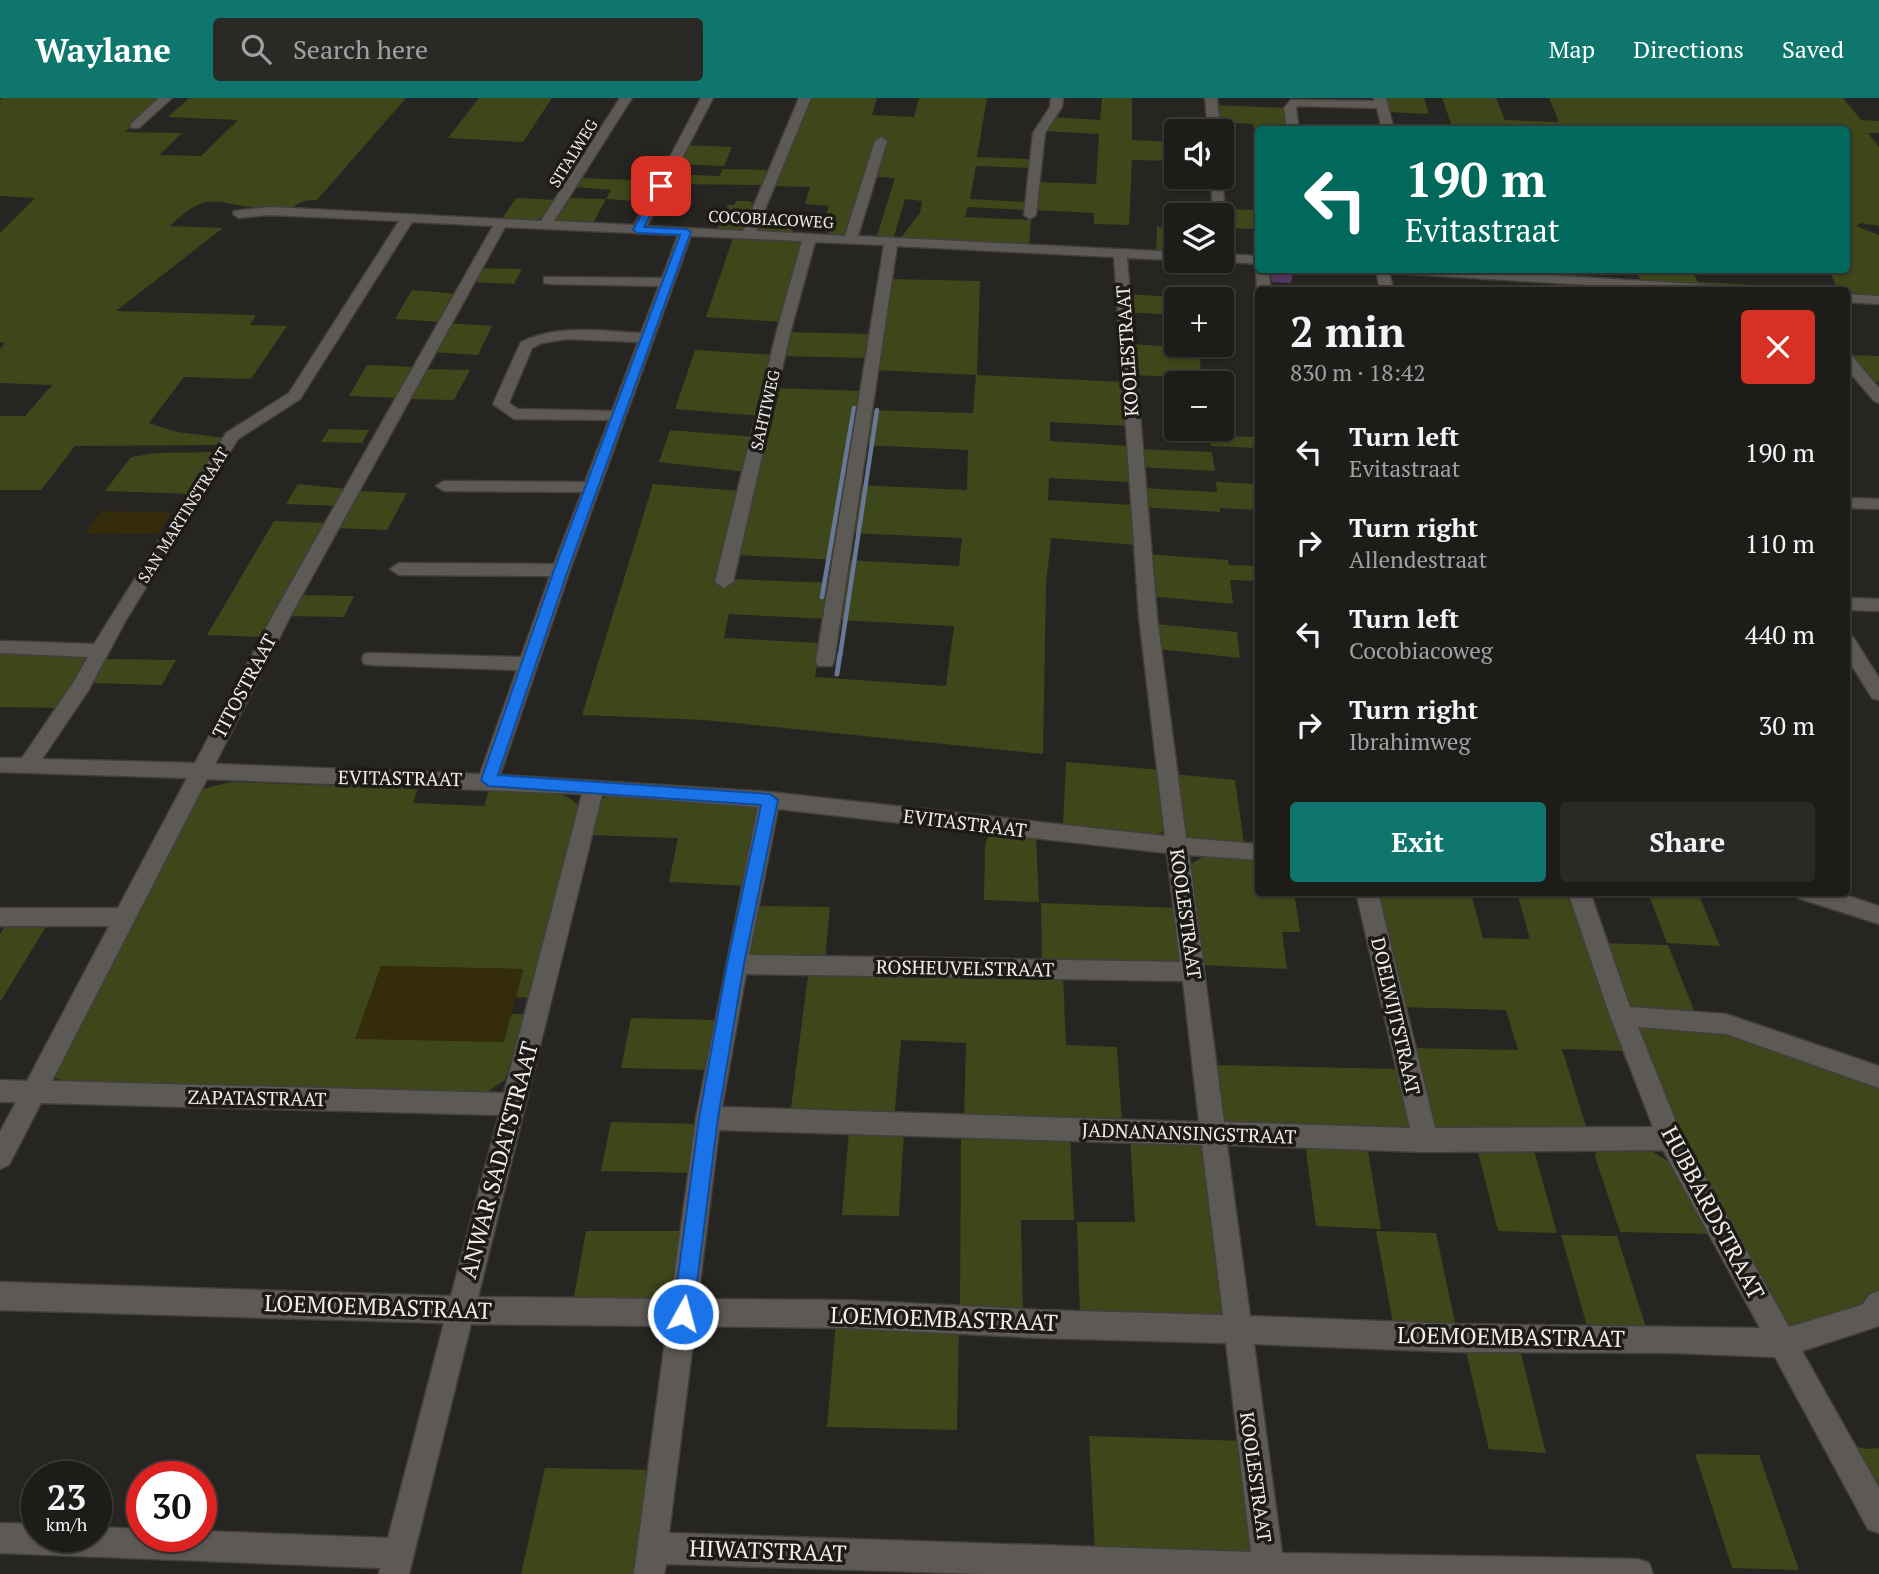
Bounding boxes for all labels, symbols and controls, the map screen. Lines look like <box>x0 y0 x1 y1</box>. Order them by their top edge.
search box <box>213 18 703 81</box>
text: Waylane <box>35 28 171 71</box>
icon: search <box>237 30 275 68</box>
text: Search here <box>293 32 428 66</box>
text: Map <box>1549 33 1595 65</box>
text: Directions <box>1633 33 1744 65</box>
text: Saved <box>1782 33 1844 65</box>
street label: SITALWEG <box>543 115 603 191</box>
map controls <box>1164 119 1234 441</box>
button: sound <box>1164 119 1234 189</box>
text: 190 m <box>1405 146 1547 211</box>
icon: left <box>1290 154 1381 245</box>
pin <box>631 156 691 216</box>
icon: arrive <box>642 167 680 205</box>
button: layers <box>1164 203 1234 273</box>
street label: COCOBIACOWEG <box>708 205 834 233</box>
text: Evitastraat <box>1405 209 1560 251</box>
street label: KOOLESTRAAT <box>1109 284 1144 417</box>
button: + <box>1164 287 1234 357</box>
text: 2 min <box>1290 303 1405 359</box>
button: close <box>1741 310 1815 384</box>
text: 830 m · 18:42 <box>1290 357 1425 388</box>
street label: SAHTIWEG <box>745 368 785 452</box>
button: − <box>1164 371 1234 441</box>
text: Turn left <box>1349 419 1459 453</box>
icon: left <box>1290 433 1328 471</box>
text: 190 m <box>1745 435 1815 469</box>
street label: SAN MARTINSTRAAT <box>132 443 234 587</box>
text: Evitastraat <box>1349 453 1460 484</box>
text: Turn right <box>1349 510 1478 544</box>
icon: right <box>1290 524 1328 562</box>
text: 110 m <box>1745 526 1815 560</box>
text: Allendestraat <box>1349 544 1487 575</box>
text: Turn left <box>1349 601 1459 635</box>
icon: left <box>1290 615 1328 653</box>
text: 440 m <box>1745 617 1815 651</box>
street label: TITOSTRAAT <box>206 629 281 742</box>
text: Cocobiacoweg <box>1349 635 1493 666</box>
text: Turn right <box>1349 692 1478 726</box>
icon: right <box>1290 706 1328 744</box>
text: 30 m <box>1759 708 1815 742</box>
text: Ibrahimweg <box>1349 726 1471 757</box>
street label: EVITASTRAAT <box>338 764 463 791</box>
button: Exit <box>1290 802 1546 882</box>
button: Share <box>1560 802 1815 882</box>
street label: EVITASTRAAT <box>902 803 1028 843</box>
street label: KOOLESTRAAT <box>1165 847 1208 981</box>
street label: DOELWIJTSTRAAT <box>1366 935 1427 1097</box>
street label: ROSHEUVELSTRAAT <box>876 953 1055 982</box>
street label: ANWAR SADATSTRAAT <box>452 1038 545 1282</box>
street label: ZAPATASTRAAT <box>187 1084 327 1111</box>
street label: JADNANANSINGSTRAAT <box>1081 1116 1297 1149</box>
street label: HUBBARDSTRAAT <box>1655 1121 1772 1305</box>
position arrow <box>646 1277 720 1351</box>
street label: LOEMOEMBASTRAAT <box>264 1287 492 1326</box>
street label: LOEMOEMBASTRAAT <box>830 1299 1058 1338</box>
street label: LOEMOEMBASTRAAT <box>1397 1319 1625 1354</box>
street label: KOOLESTRAAT <box>1235 1410 1278 1544</box>
speed limit sign: 30 <box>126 1461 217 1552</box>
text: 23 <box>47 1474 86 1520</box>
text: km/h <box>46 1512 87 1536</box>
street label: HIWATSTRAAT <box>689 1532 847 1569</box>

